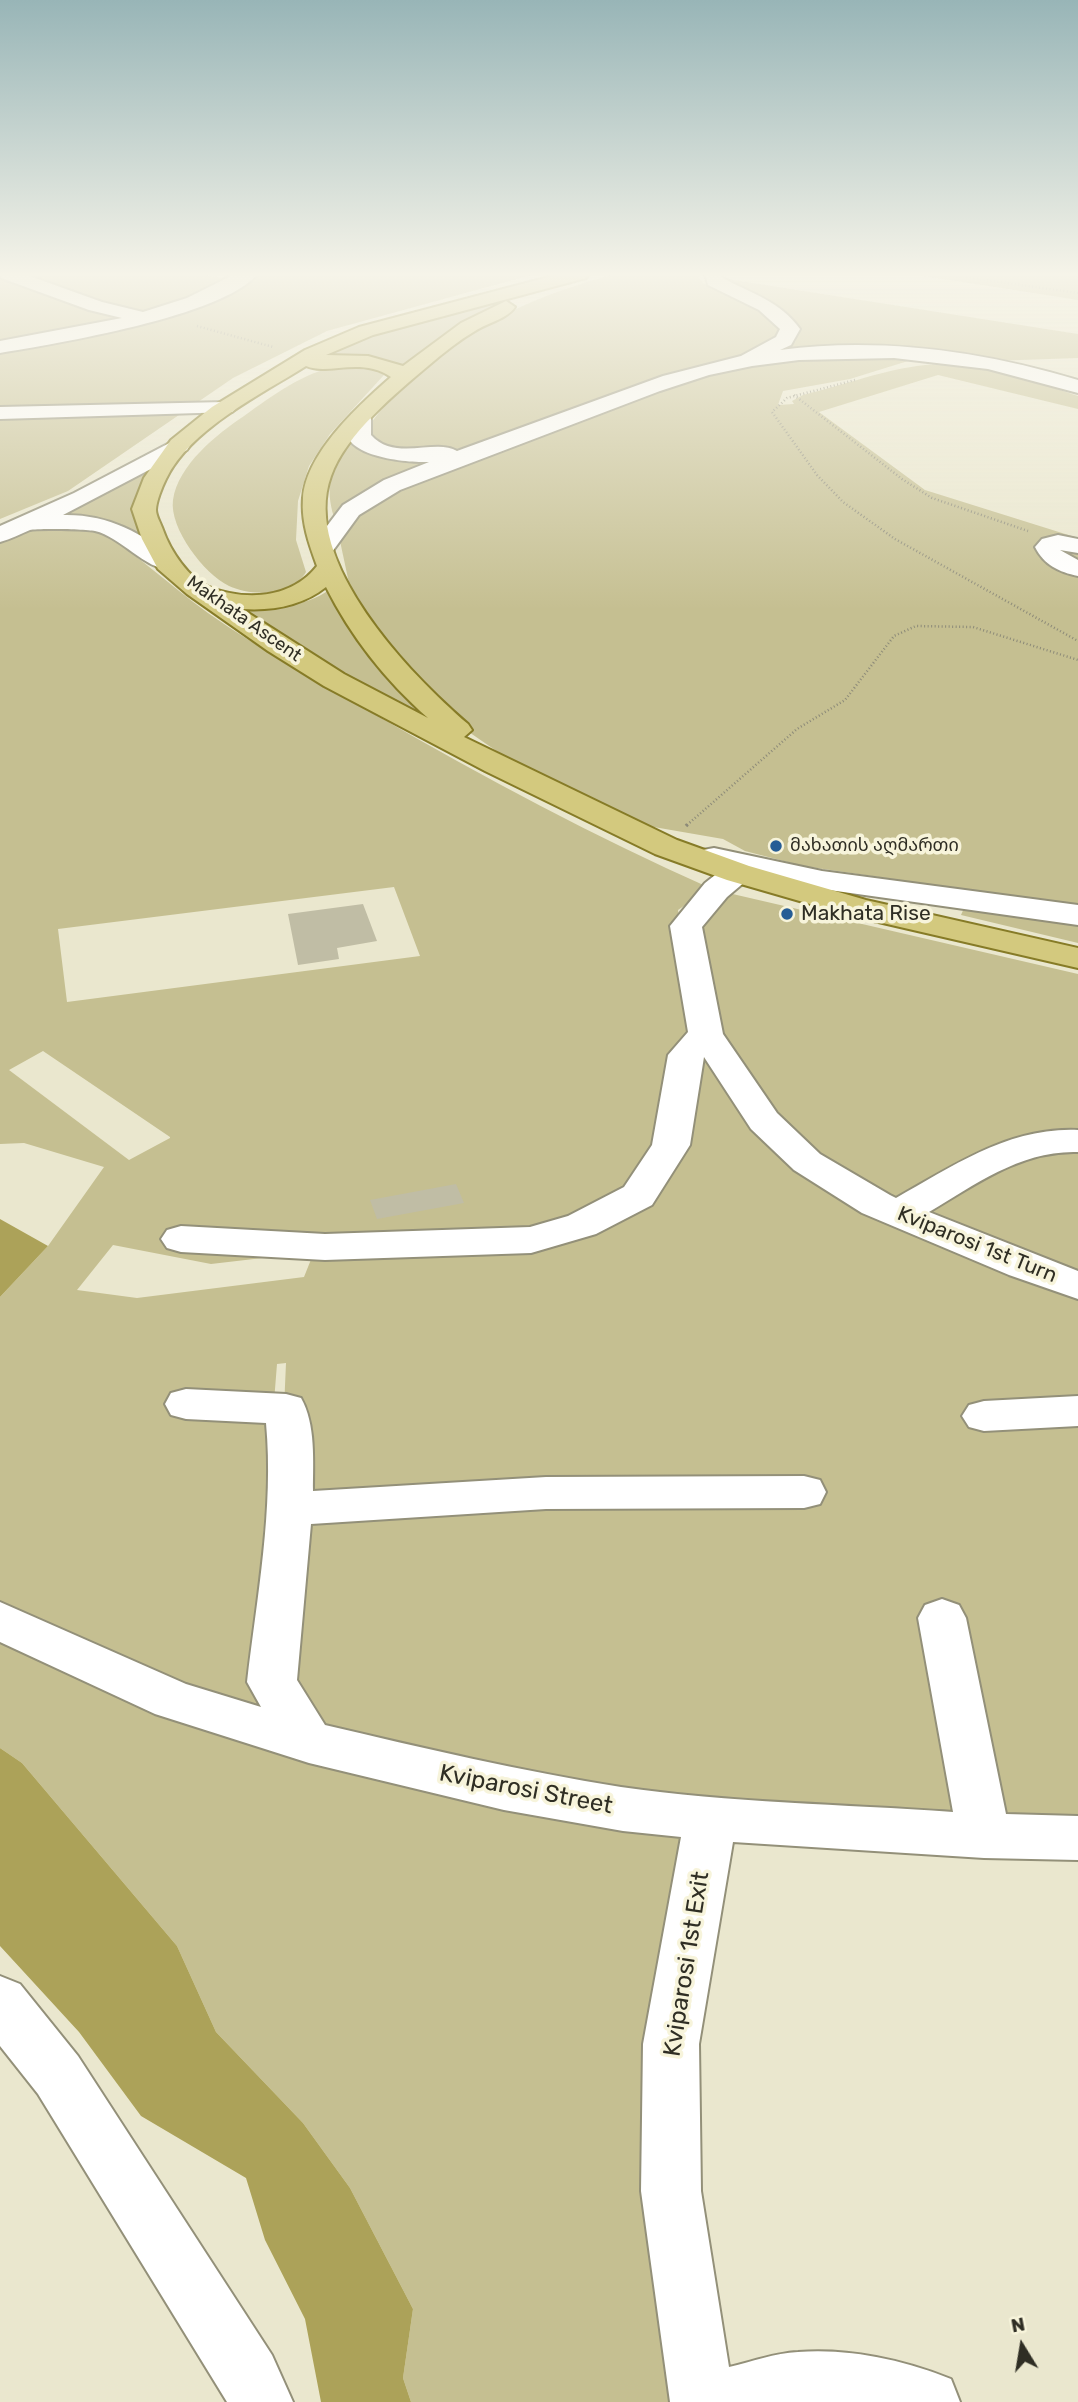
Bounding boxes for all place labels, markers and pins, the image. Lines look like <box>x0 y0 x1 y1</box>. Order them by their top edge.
place label: მახათის აღმართი <box>790 835 959 857</box>
marker: მახათის აღმართი <box>768 838 784 854</box>
place label: Makhata Rise <box>801 901 931 927</box>
marker: Makhata Rise <box>779 906 795 922</box>

